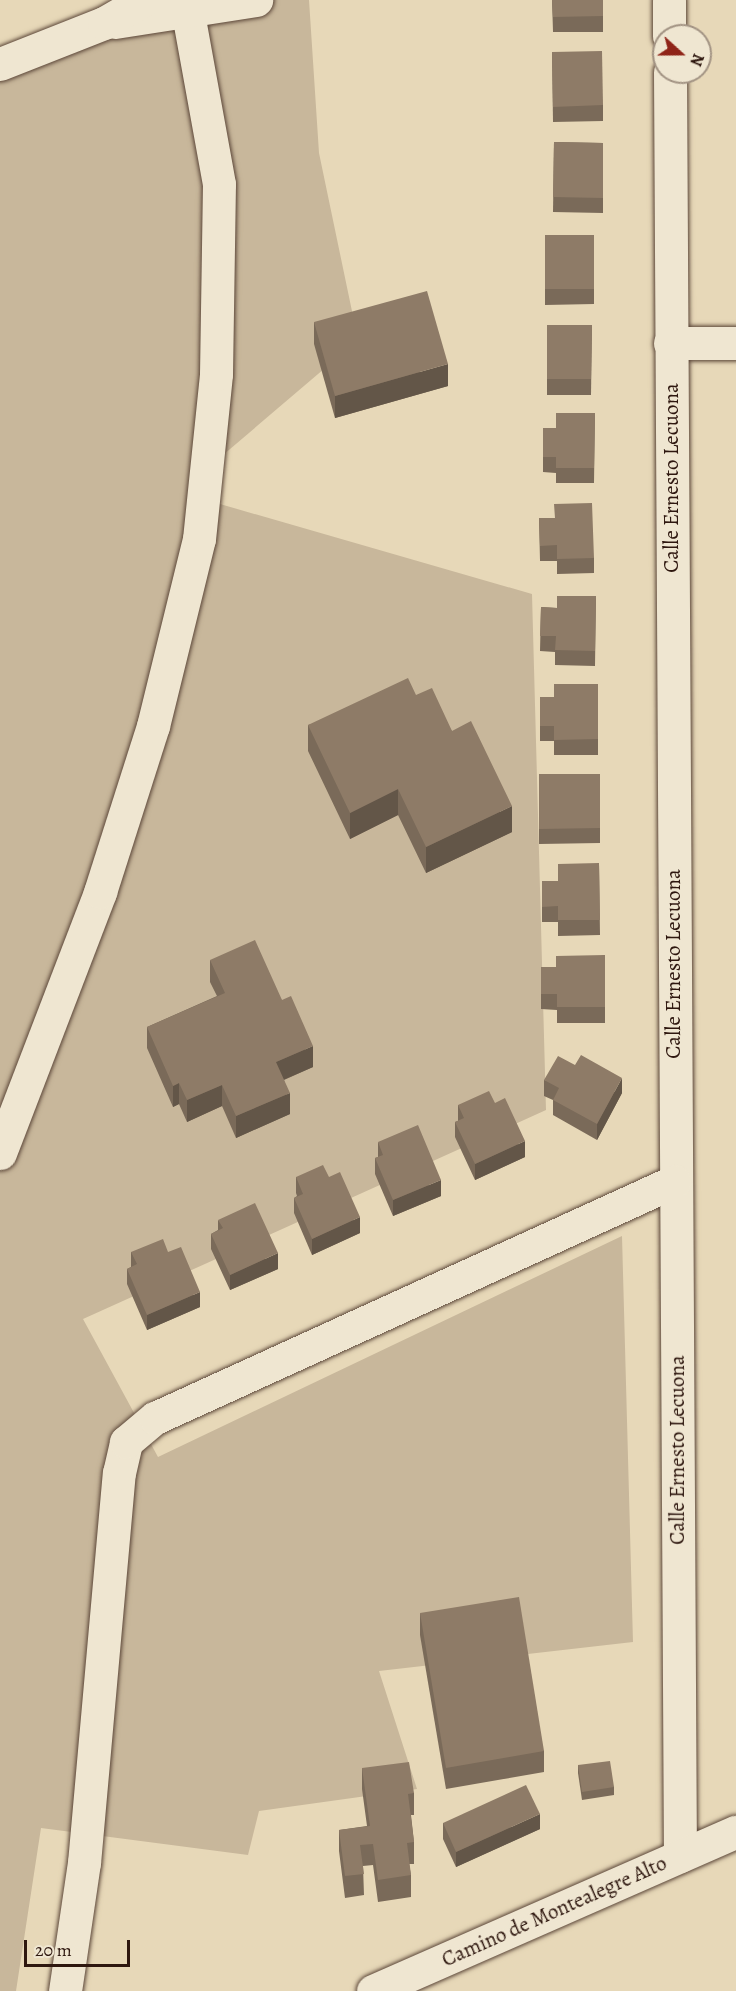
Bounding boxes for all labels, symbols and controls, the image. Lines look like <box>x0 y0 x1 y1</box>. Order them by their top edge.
north arrow <box>652 24 712 84</box>
text: N <box>685 50 709 69</box>
street label: Calle Ernesto Lecuona <box>658 383 684 573</box>
street label: Calle Ernesto Lecuona <box>660 869 686 1059</box>
street label: Calle Ernesto Lecuona <box>664 1355 690 1545</box>
street label: Camino de Montealegre Alto <box>438 1850 670 1972</box>
scale bar <box>27 1928 134 1966</box>
text: 20 m <box>35 1938 72 1962</box>

